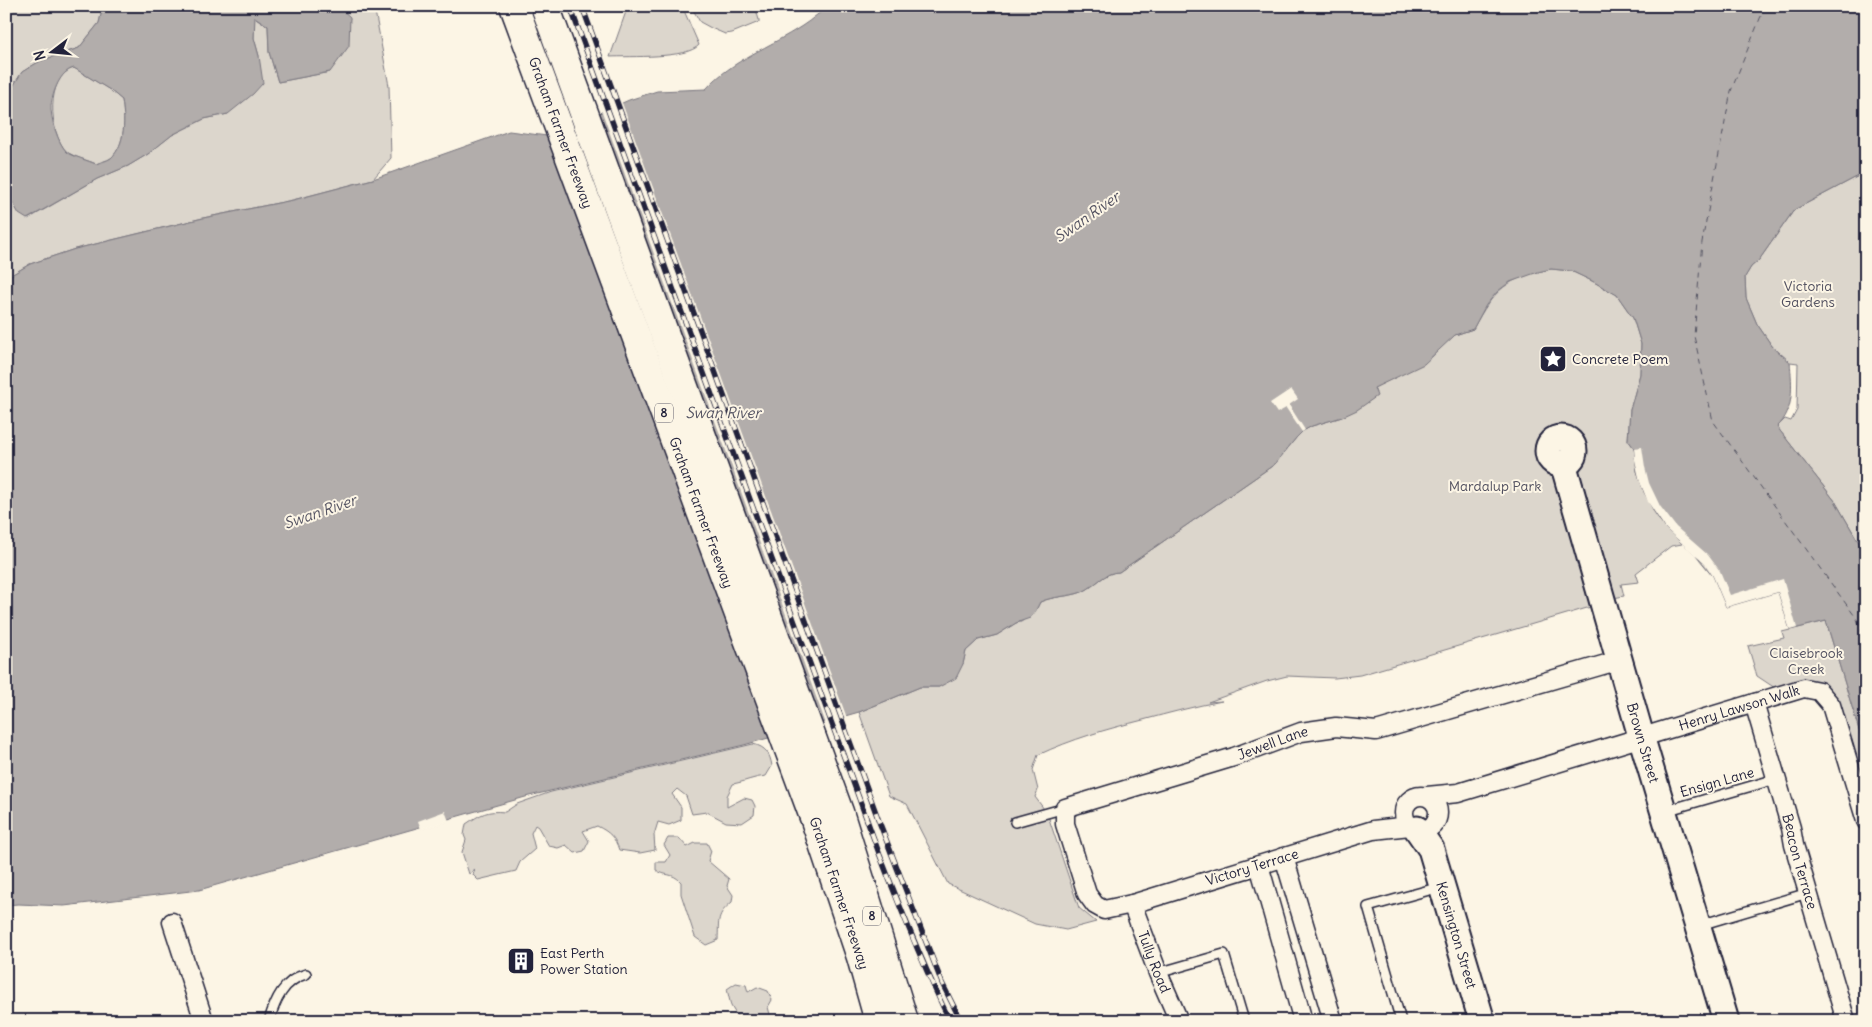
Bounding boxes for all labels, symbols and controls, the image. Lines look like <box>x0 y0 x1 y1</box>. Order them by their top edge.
north arrow <box>28 28 78 78</box>
text: N <box>30 48 49 63</box>
street label: Graham Farmer Freeway <box>525 55 597 211</box>
water label: Swan River <box>1050 186 1124 246</box>
park label: Victoria Gardens <box>1781 277 1835 311</box>
place icon: Concrete Poem <box>1538 344 1568 374</box>
place label: Concrete Poem <box>1572 350 1668 368</box>
road number: 8 <box>655 403 673 422</box>
water label: Swan River <box>685 403 762 422</box>
street label: Graham Farmer Freeway <box>665 434 737 591</box>
park label: Mardalup Park <box>1449 477 1541 495</box>
water label: Swan River <box>281 490 360 533</box>
park label: Claisebrook Creek <box>1769 644 1843 678</box>
street label: Henry Lawson Walk <box>1677 681 1802 734</box>
street label: Brown Street <box>1623 701 1664 785</box>
street label: Jewell Lane <box>1235 722 1309 764</box>
street label: Ensign Lane <box>1678 763 1756 801</box>
street label: Beacon Terrace <box>1778 811 1822 911</box>
street label: Graham Farmer Freeway <box>806 814 873 972</box>
street label: Victory Terrace <box>1203 844 1301 890</box>
street label: Kensington Street <box>1432 879 1481 991</box>
road number: 8 <box>863 906 881 926</box>
street label: Tully Road <box>1134 928 1175 996</box>
place label: East Perth Power Station <box>540 944 628 978</box>
building icon: East Perth Power Station <box>506 946 536 976</box>

